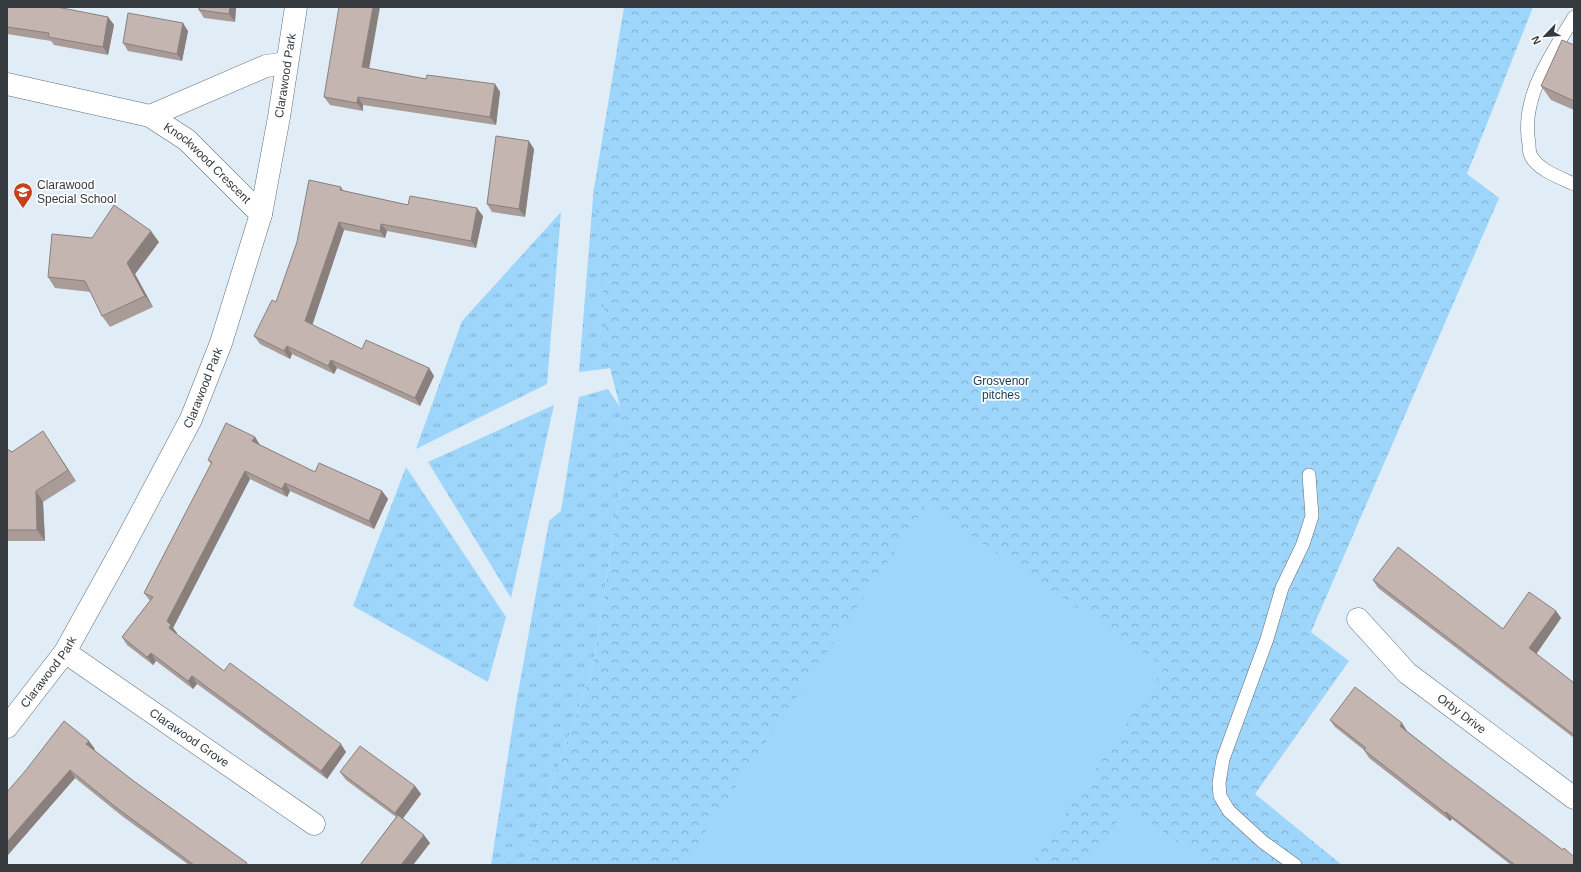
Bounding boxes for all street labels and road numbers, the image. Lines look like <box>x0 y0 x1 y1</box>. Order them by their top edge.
street label: Clarawood Park <box>272 31 299 119</box>
street label: Knockwood Crescent <box>161 120 254 207</box>
street label: Clarawood Park <box>180 345 226 431</box>
street label: Clarawood Park <box>18 633 80 711</box>
street label: Orby Drive <box>1434 691 1489 737</box>
street label: Clarawood Grove <box>147 705 232 770</box>

